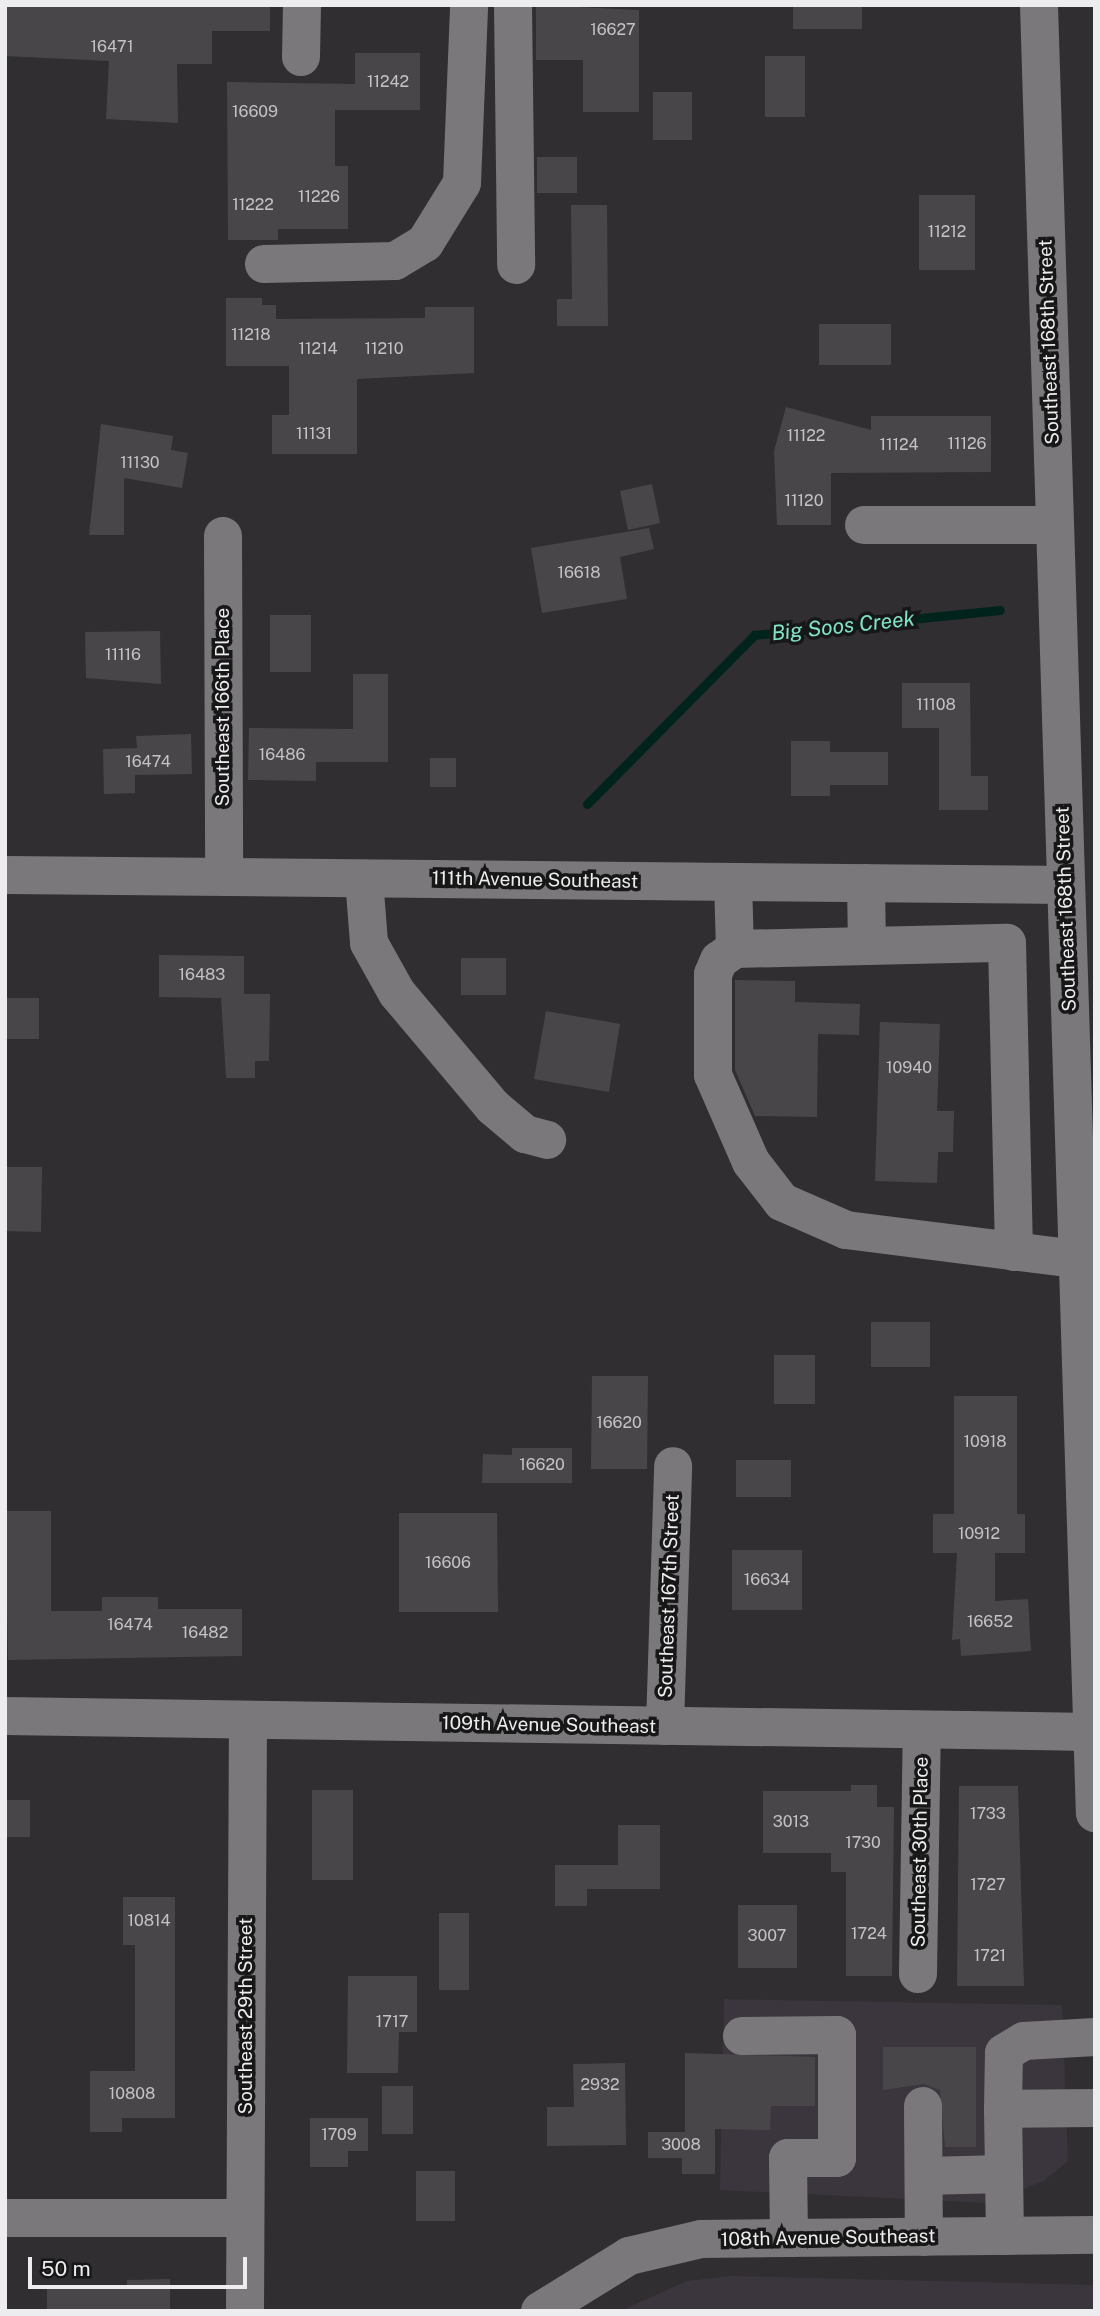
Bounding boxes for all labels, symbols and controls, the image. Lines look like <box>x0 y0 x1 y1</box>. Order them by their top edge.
house number: 16627 <box>590 20 636 40</box>
house number: 16471 <box>91 37 133 57</box>
house number: 11242 <box>367 72 409 92</box>
house number: 16609 <box>232 102 278 122</box>
house number: 11226 <box>298 187 340 207</box>
house number: 11222 <box>232 195 274 215</box>
house number: 11212 <box>928 222 966 242</box>
street label: Southeast 168th Street <box>1034 239 1064 445</box>
house number: 11218 <box>231 325 271 345</box>
house number: 11214 <box>298 339 338 359</box>
house number: 11210 <box>365 339 403 359</box>
house number: 11131 <box>296 424 332 444</box>
house number: 11122 <box>787 426 825 446</box>
house number: 11126 <box>947 434 987 454</box>
house number: 11124 <box>879 435 919 455</box>
house number: 11130 <box>120 453 160 473</box>
house number: 11120 <box>785 491 823 511</box>
house number: 16618 <box>557 563 601 583</box>
water label: Big Soos Creek <box>770 606 916 646</box>
street label: Southeast 166th Place <box>212 608 234 806</box>
house number: 11116 <box>105 645 141 665</box>
house number: 11108 <box>916 695 956 715</box>
house number: 16486 <box>259 745 305 765</box>
house number: 16474 <box>125 752 171 772</box>
street label: Southeast 168th Street <box>1051 806 1081 1012</box>
street label: 111th Avenue Southeast <box>431 867 639 893</box>
house number: 16483 <box>179 965 225 985</box>
house number: 10940 <box>886 1058 932 1078</box>
house number: 16620 <box>596 1413 642 1433</box>
house number: 10918 <box>963 1432 1007 1452</box>
house number: 16620 <box>519 1455 565 1475</box>
street label: Southeast 167th Street <box>654 1493 684 1699</box>
house number: 10912 <box>958 1524 1000 1544</box>
house number: 16606 <box>425 1553 471 1573</box>
house number: 16634 <box>744 1570 790 1590</box>
house number: 16652 <box>967 1612 1013 1632</box>
house number: 16474 <box>107 1615 153 1635</box>
house number: 16482 <box>182 1623 228 1643</box>
street label: 109th Avenue Southeast <box>442 1712 656 1738</box>
street label: Southeast 30th Place <box>907 1756 933 1948</box>
house number: 1733 <box>970 1804 1006 1824</box>
house number: 3013 <box>773 1812 809 1832</box>
house number: 1730 <box>845 1833 881 1853</box>
house number: 1727 <box>970 1875 1006 1895</box>
house number: 10814 <box>127 1911 171 1931</box>
street label: Southeast 29th Street <box>235 1918 257 2114</box>
house number: 1724 <box>851 1924 887 1944</box>
house number: 3007 <box>748 1926 786 1946</box>
house number: 1721 <box>974 1946 1006 1966</box>
house number: 1717 <box>376 2012 408 2032</box>
house number: 2932 <box>580 2075 620 2095</box>
house number: 10808 <box>109 2084 155 2104</box>
house number: 1709 <box>321 2125 357 2145</box>
house number: 3008 <box>661 2135 701 2155</box>
street label: 108th Avenue Southeast <box>720 2225 936 2251</box>
scale bar <box>32 2242 250 2286</box>
text: 50 m <box>41 2256 91 2281</box>

